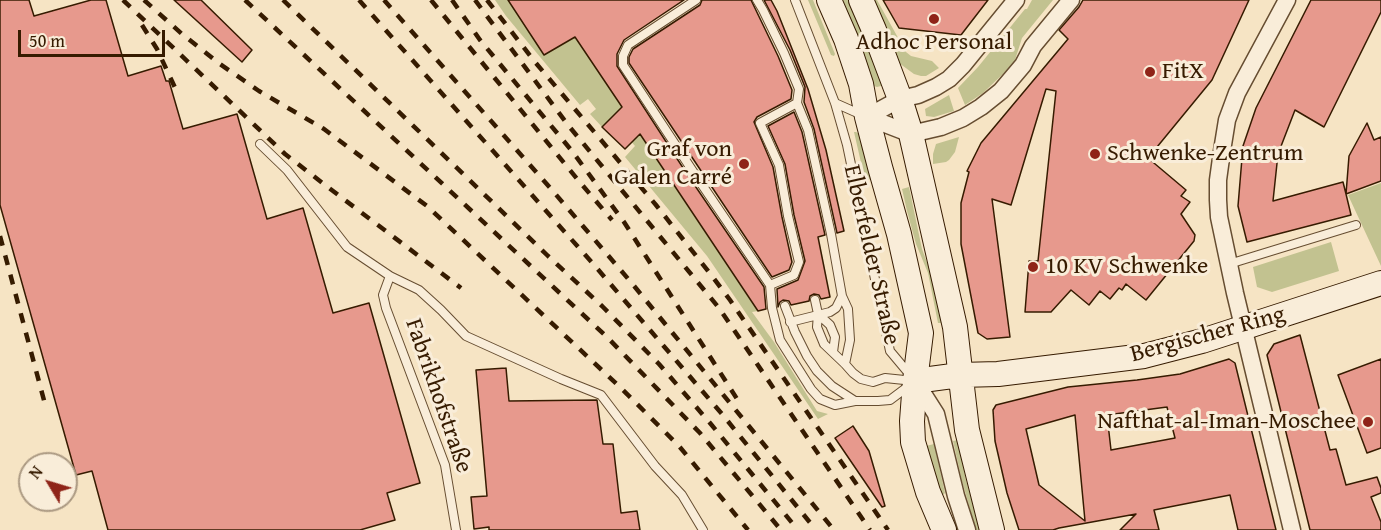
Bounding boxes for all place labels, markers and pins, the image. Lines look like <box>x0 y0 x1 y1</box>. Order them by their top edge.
marker: Adhoc Personal <box>927 12 941 26</box>
place label: Adhoc Personal <box>856 29 1012 57</box>
place label: FitX <box>1162 58 1204 86</box>
marker: FitX <box>1143 65 1157 79</box>
place label: Graf von Galen Carré <box>614 136 732 192</box>
place label: Schwenke-Zentrum <box>1107 140 1303 168</box>
marker: Schwenke-Zentrum <box>1088 147 1102 161</box>
marker: Graf von Galen Carré <box>737 157 751 171</box>
place label: 10 KV Schwenke <box>1045 253 1208 281</box>
marker: 10 KV Schwenke <box>1026 260 1040 274</box>
place label: Nafthat-al-Iman-Moschee <box>1097 408 1356 436</box>
marker: Nafthat-al-Iman-Moschee <box>1361 415 1375 429</box>

